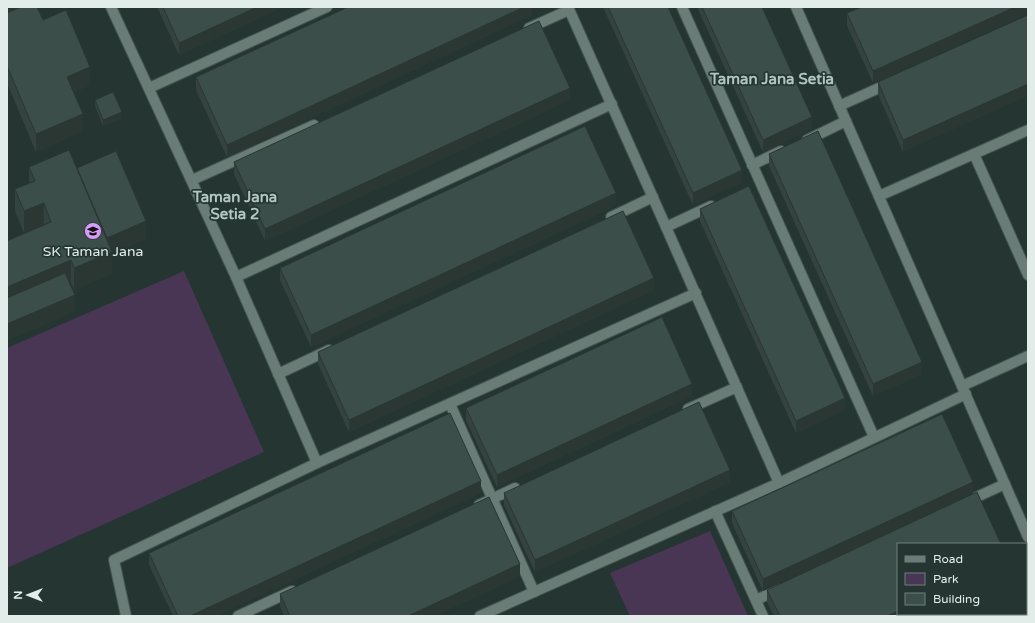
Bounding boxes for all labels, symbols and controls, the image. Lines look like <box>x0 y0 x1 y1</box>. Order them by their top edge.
district label: Taman Jana Setia <box>709 70 834 88</box>
district label: Taman Jana Setia 2 <box>192 188 277 223</box>
school or university icon: SK Taman Jana <box>83 221 103 241</box>
place label: SK Taman Jana <box>43 243 143 260</box>
legend <box>897 543 1027 615</box>
text: Road <box>933 552 963 566</box>
text: Park <box>933 572 959 586</box>
north arrow <box>8 575 48 615</box>
text: N <box>12 591 25 599</box>
text: Building <box>933 592 980 606</box>

